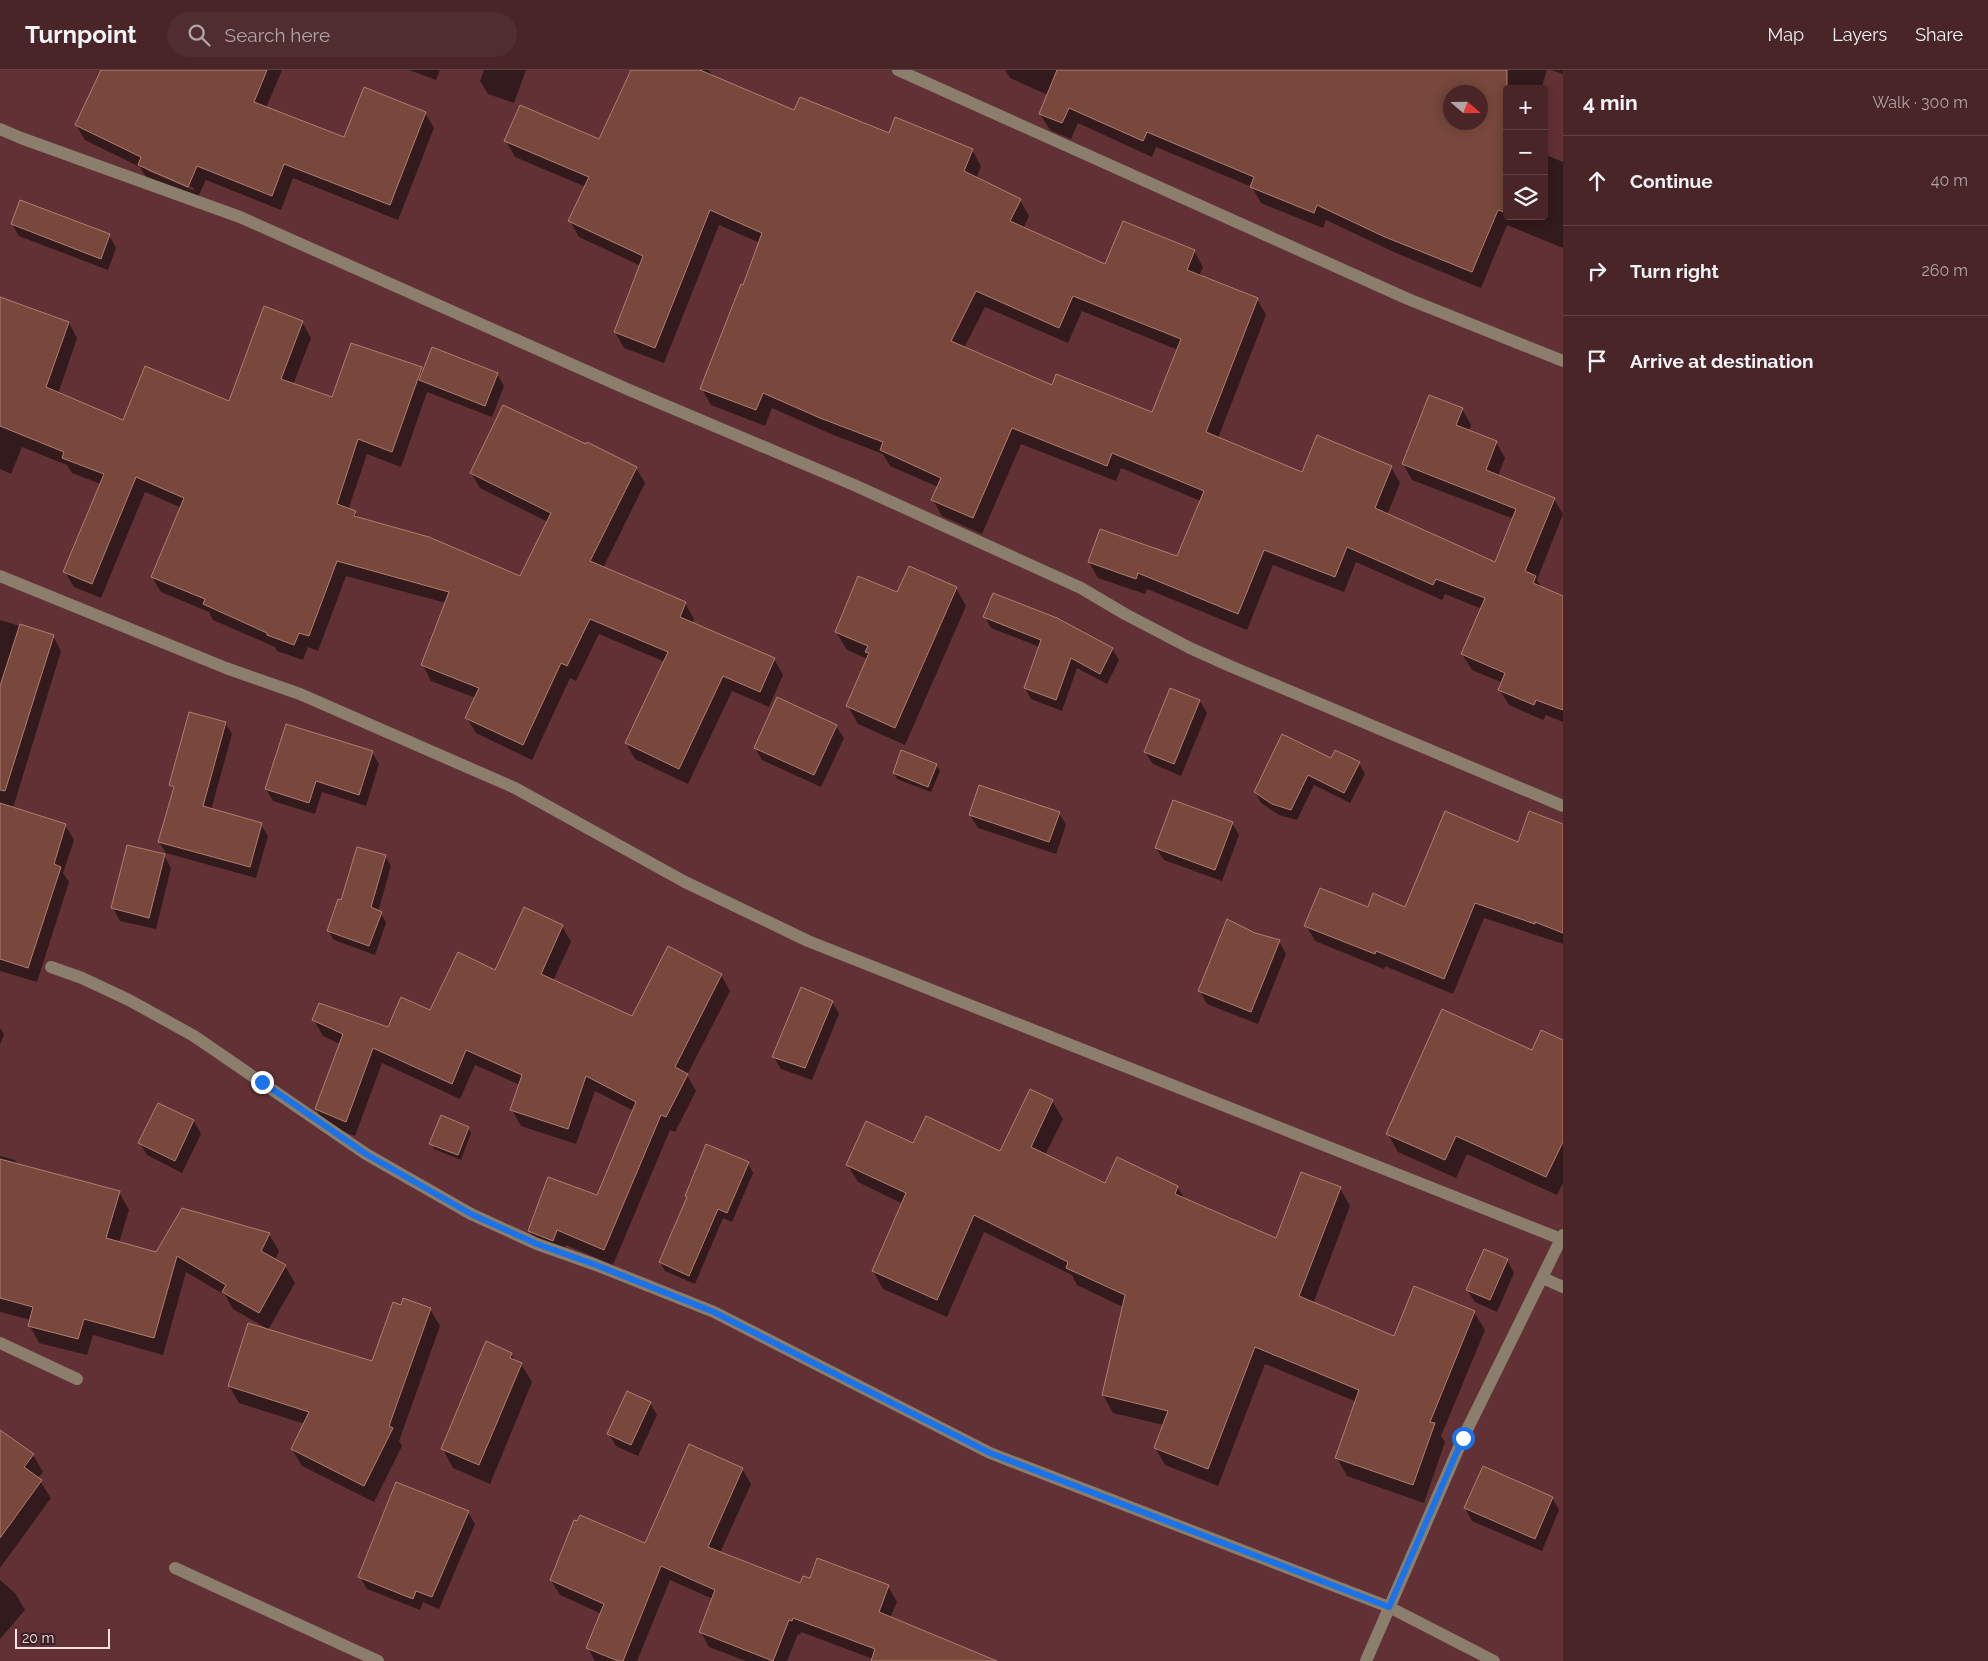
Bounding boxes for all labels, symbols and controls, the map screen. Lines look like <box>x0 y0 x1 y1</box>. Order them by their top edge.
search box <box>167 12 517 57</box>
text: Turnpoint <box>25 20 137 49</box>
icon: search <box>185 21 213 49</box>
text: Search here <box>225 24 330 46</box>
text: Map <box>1768 24 1804 45</box>
text: Layers <box>1832 24 1887 45</box>
text: Share <box>1915 24 1963 45</box>
north arrow <box>1443 85 1488 130</box>
map controls <box>1503 85 1548 220</box>
button: + <box>1503 85 1548 130</box>
text: 4 min <box>1583 90 1638 115</box>
text: Walk · 300 m <box>1872 93 1968 112</box>
button: − <box>1503 130 1548 175</box>
icon: ahead <box>1583 167 1611 195</box>
text: Continue <box>1630 170 1713 192</box>
text: 40 m <box>1931 171 1968 190</box>
button: layers <box>1503 175 1548 220</box>
icon: right <box>1583 257 1611 285</box>
text: Turn right <box>1630 260 1719 282</box>
text: 260 m <box>1921 261 1968 280</box>
icon: arrive <box>1583 347 1611 375</box>
text: Arrive at destination <box>1630 350 1814 372</box>
route end <box>251 1071 274 1094</box>
route start <box>1452 1427 1475 1450</box>
scale bar <box>15 1626 110 1649</box>
text: 20 m <box>22 1630 54 1646</box>

